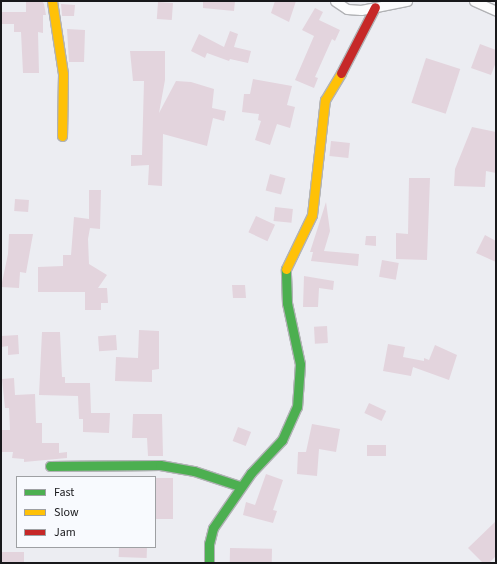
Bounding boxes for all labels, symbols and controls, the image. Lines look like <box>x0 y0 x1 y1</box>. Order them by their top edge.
legend <box>16 476 156 548</box>
text: Fast <box>54 484 74 501</box>
text: Slow <box>54 504 79 521</box>
text: Jam <box>54 524 76 541</box>

